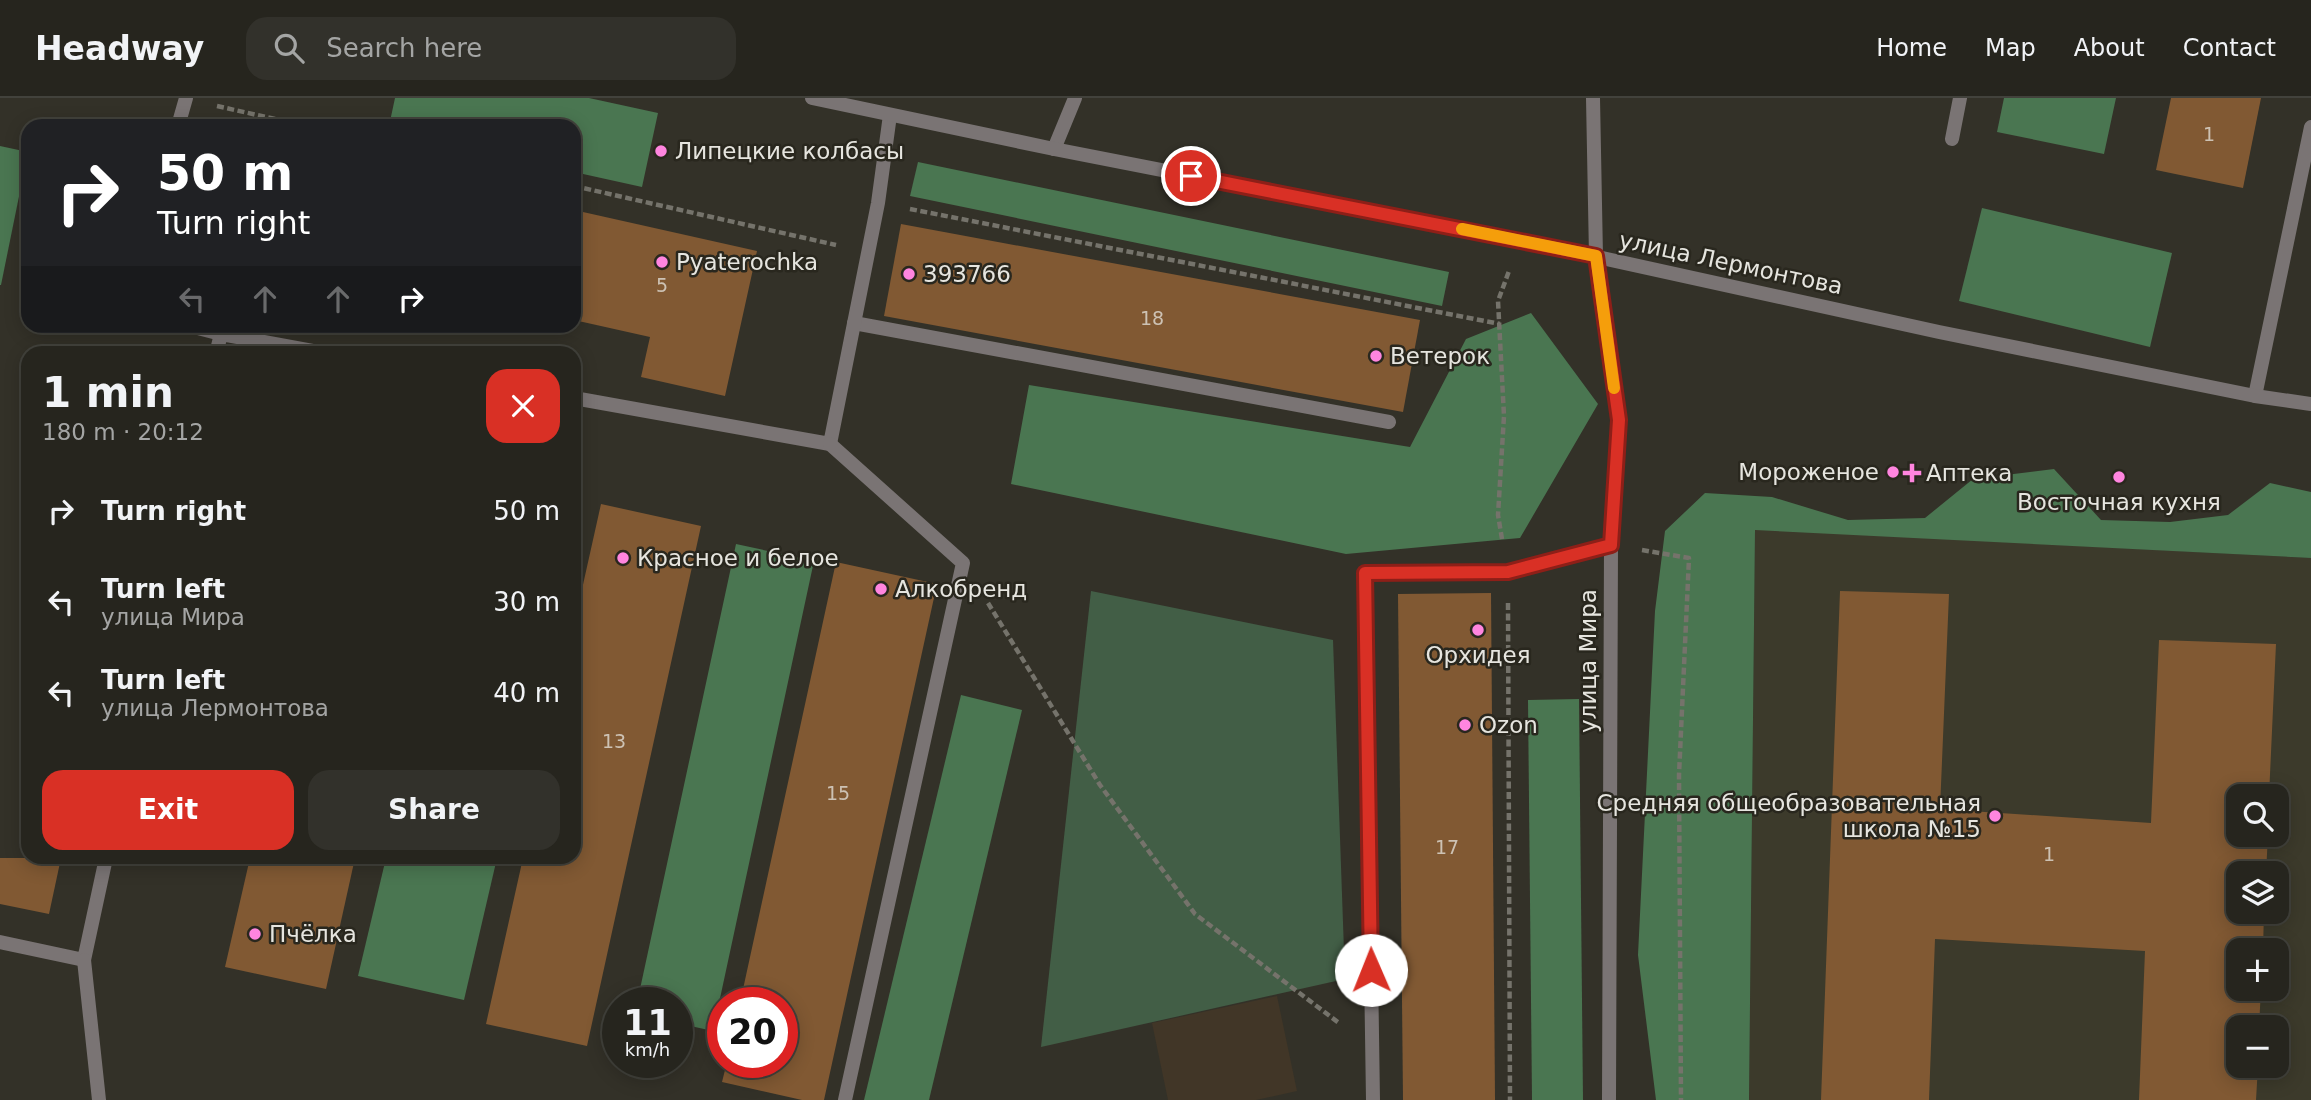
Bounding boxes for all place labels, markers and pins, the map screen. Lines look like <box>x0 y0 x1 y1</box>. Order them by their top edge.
place label: Липецкие колбасы <box>675 138 904 164</box>
marker: Липецкие колбасы <box>653 143 669 159</box>
pin <box>1161 146 1221 206</box>
place label: Pyaterochka <box>676 249 818 275</box>
marker: Pyaterochka <box>654 254 670 270</box>
place label: 393766 <box>923 261 1011 287</box>
marker: 393766 <box>901 266 917 282</box>
place label: Ветерок <box>1390 343 1490 369</box>
marker: Ветерок <box>1368 348 1384 364</box>
place label: Мороженое <box>1738 459 1879 485</box>
place label: Аптека <box>1926 460 2012 486</box>
marker: Мороженое <box>1885 464 1901 480</box>
marker: Аптека <box>1904 465 1920 481</box>
marker: Восточная кухня <box>2111 469 2127 485</box>
place label: Восточная кухня <box>2017 489 2221 515</box>
place label: Красное и белое <box>637 545 839 571</box>
marker: Красное и белое <box>615 550 631 566</box>
place label: Алкобренд <box>895 576 1027 602</box>
marker: Алкобренд <box>873 581 889 597</box>
marker: Орхидея <box>1470 622 1486 638</box>
place label: Орхидея <box>1425 642 1531 668</box>
place label: Ozon <box>1479 712 1538 738</box>
marker: Ozon <box>1457 717 1473 733</box>
place label: Средняя общеобразовательная школа №15 <box>1597 790 1981 842</box>
marker: Средняя общеобразовательная школа №15 <box>1987 808 2003 824</box>
place label: Пчёлка <box>269 921 357 947</box>
marker: Пчёлка <box>247 926 263 942</box>

